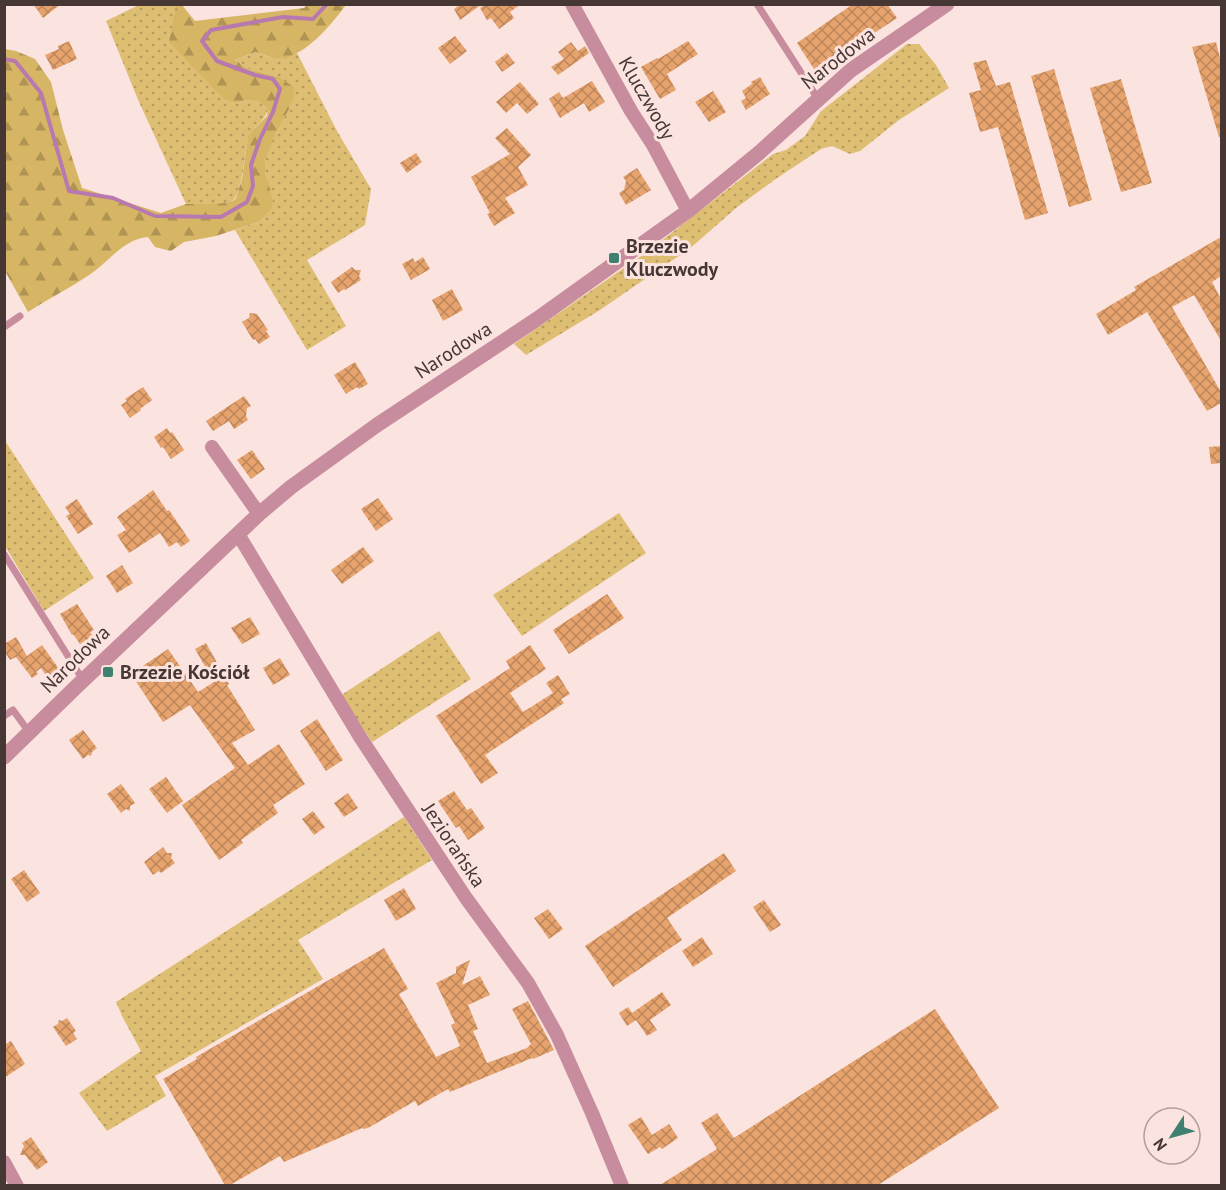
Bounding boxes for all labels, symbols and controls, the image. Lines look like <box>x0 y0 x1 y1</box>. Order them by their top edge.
street label: Narodowa <box>796 21 880 95</box>
street label: Kluczwody <box>613 52 682 145</box>
place label: Brzezie Kluczwody <box>626 233 718 282</box>
marker: Brzezie Kluczwody <box>607 251 621 265</box>
street label: Narodowa <box>410 315 496 385</box>
street label: Narodowa <box>35 620 115 698</box>
place label: Brzezie Kościół <box>120 659 250 685</box>
marker: Brzezie Kościół <box>101 665 115 679</box>
street label: Jeziorańska <box>416 797 492 892</box>
north arrow <box>1142 1106 1202 1166</box>
text: N <box>1149 1135 1171 1155</box>

